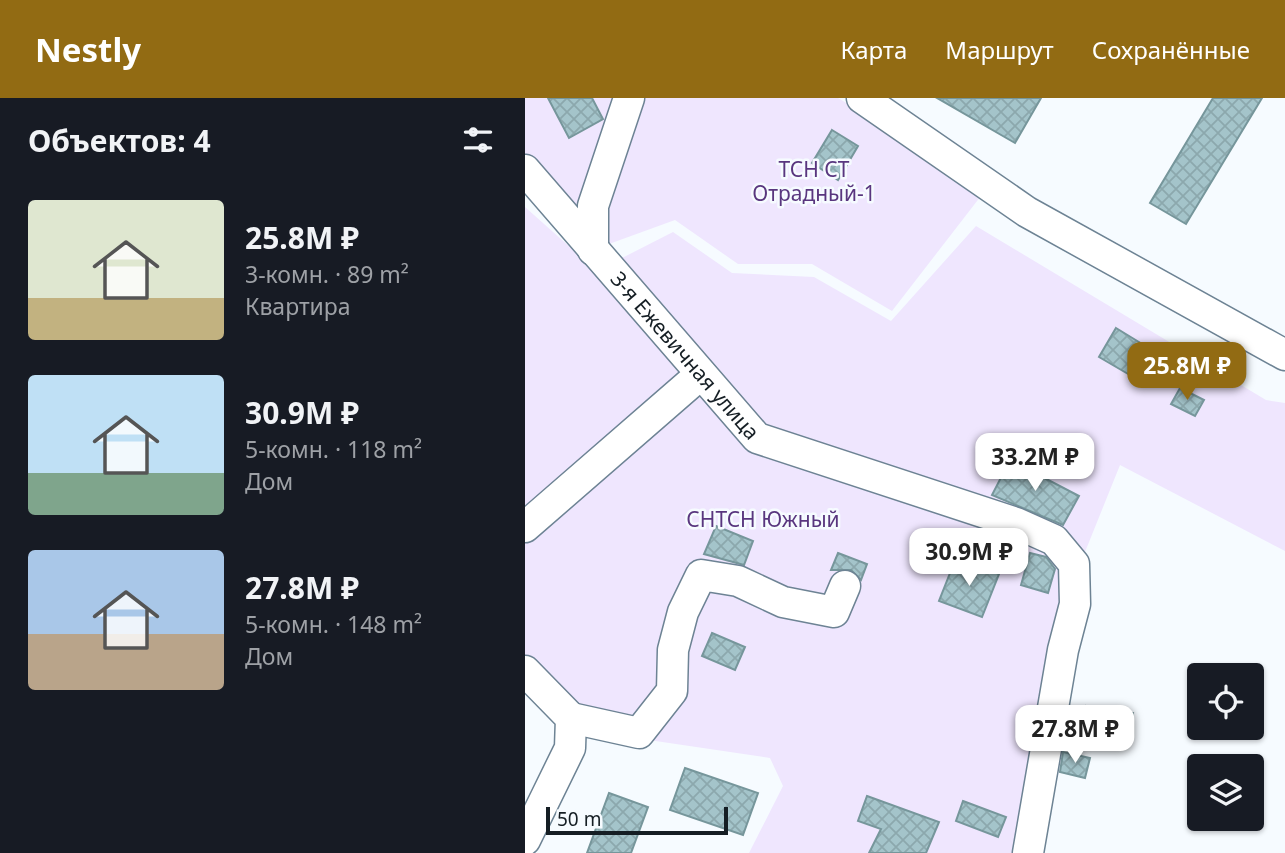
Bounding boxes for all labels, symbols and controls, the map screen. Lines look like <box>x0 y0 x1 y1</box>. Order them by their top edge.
text: Nestly <box>35 27 141 72</box>
text: Карта <box>840 33 907 66</box>
text: Маршрут <box>945 33 1054 66</box>
text: Сохранённые <box>1092 33 1250 66</box>
text: Объектов: 4 <box>28 120 211 161</box>
icon: filters <box>459 121 497 159</box>
park label: ТСН СТ Отрадный-1 <box>752 155 876 207</box>
text: 25.8M ₽ <box>245 217 359 258</box>
icon: home <box>84 228 168 312</box>
text: 3-комн. · 89 m² <box>245 258 409 290</box>
street label: 3-я Ежевичная улица <box>605 265 766 445</box>
text: Квартира <box>245 290 351 322</box>
pin: 25.8M ₽ <box>1122 342 1252 402</box>
text: 25.8M ₽ <box>1143 349 1231 381</box>
text: 30.9M ₽ <box>245 392 359 433</box>
icon: home <box>84 403 168 487</box>
text: 5-комн. · 118 m² <box>245 433 422 465</box>
pin: 33.2M ₽ <box>970 434 1100 493</box>
text: 33.2M ₽ <box>991 440 1079 472</box>
text: Дом <box>245 465 293 497</box>
park label: СНТСН Южный <box>686 505 840 533</box>
pin: 30.9M ₽ <box>904 528 1034 588</box>
text: 30.9M ₽ <box>925 535 1013 567</box>
text: 27.8M ₽ <box>245 567 359 608</box>
icon: home <box>84 578 168 662</box>
text: 5-комн. · 148 m² <box>245 608 422 640</box>
text: Дом <box>245 640 293 672</box>
map controls <box>1187 663 1264 831</box>
button: locate <box>1187 663 1264 740</box>
pin: 27.8M ₽ <box>1010 706 1140 765</box>
text: 27.8M ₽ <box>1031 712 1119 744</box>
button: layers <box>1187 754 1264 831</box>
scale bar <box>546 804 728 836</box>
text: 50 m <box>557 806 601 832</box>

